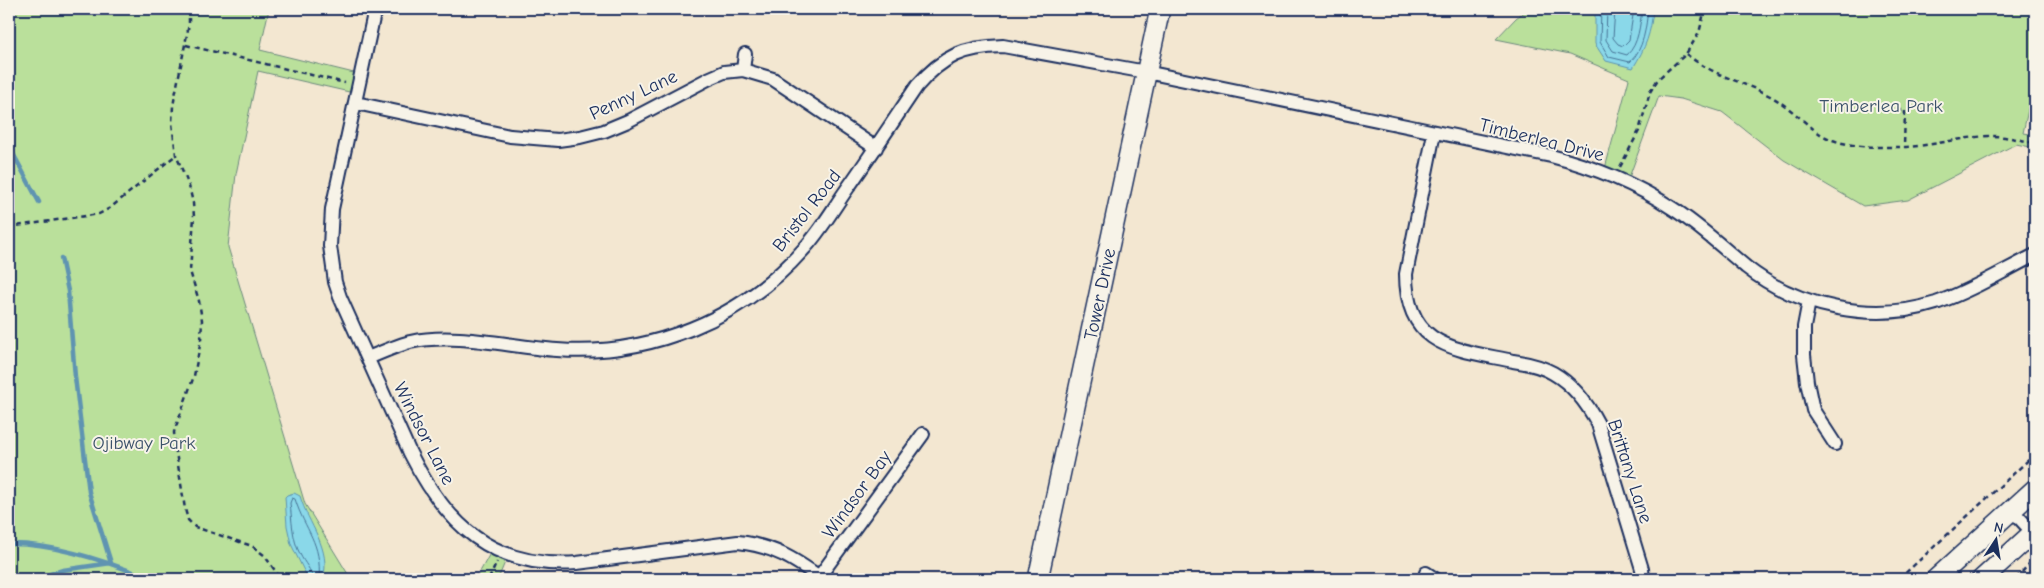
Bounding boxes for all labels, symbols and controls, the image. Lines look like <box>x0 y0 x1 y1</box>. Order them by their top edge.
street label: Penny Lane <box>586 65 681 125</box>
park label: Timberlea Park <box>1819 95 1943 117</box>
street label: Timberlea Drive <box>1477 114 1606 166</box>
street label: Bristol Road <box>768 165 846 256</box>
street label: Tower Drive <box>1080 246 1120 342</box>
street label: Windsor Lane <box>389 378 459 488</box>
street label: Brittany Lane <box>1603 416 1657 526</box>
park label: Ojibway Park <box>92 432 196 454</box>
street label: Windsor Bay <box>818 446 896 543</box>
north arrow <box>1972 516 2022 566</box>
text: N <box>1992 519 2005 537</box>

